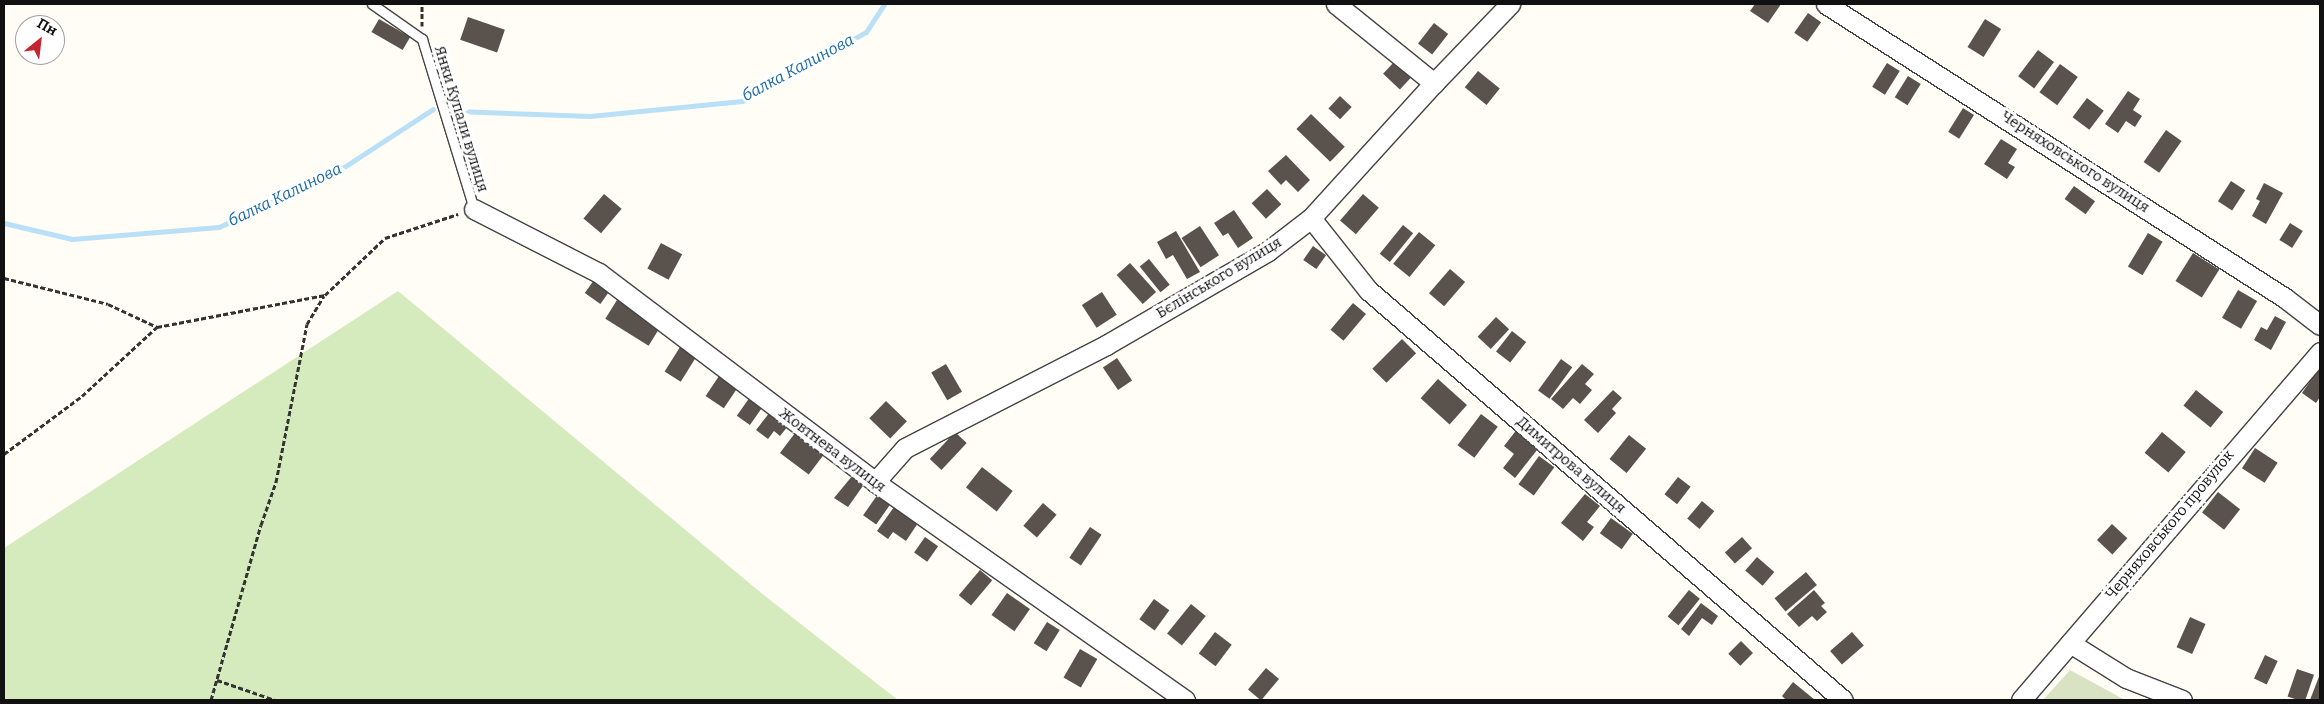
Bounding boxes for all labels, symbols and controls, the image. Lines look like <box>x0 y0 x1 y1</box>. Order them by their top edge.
north arrow <box>15 15 65 65</box>
text: Пн <box>34 15 60 40</box>
water label: балка Калинова <box>739 30 857 106</box>
street label: Янки Купали вулиця <box>430 44 492 194</box>
street label: Черняховського вулиця <box>1997 107 2153 217</box>
water label: балка Калинова <box>225 159 345 231</box>
street label: Бєлінського вулиця <box>1153 233 1285 323</box>
street label: Жовтнева вулиця <box>775 404 889 496</box>
street label: Димитрова вулиця <box>1513 413 1629 517</box>
street label: Черняховського провулок <box>2102 446 2238 604</box>

